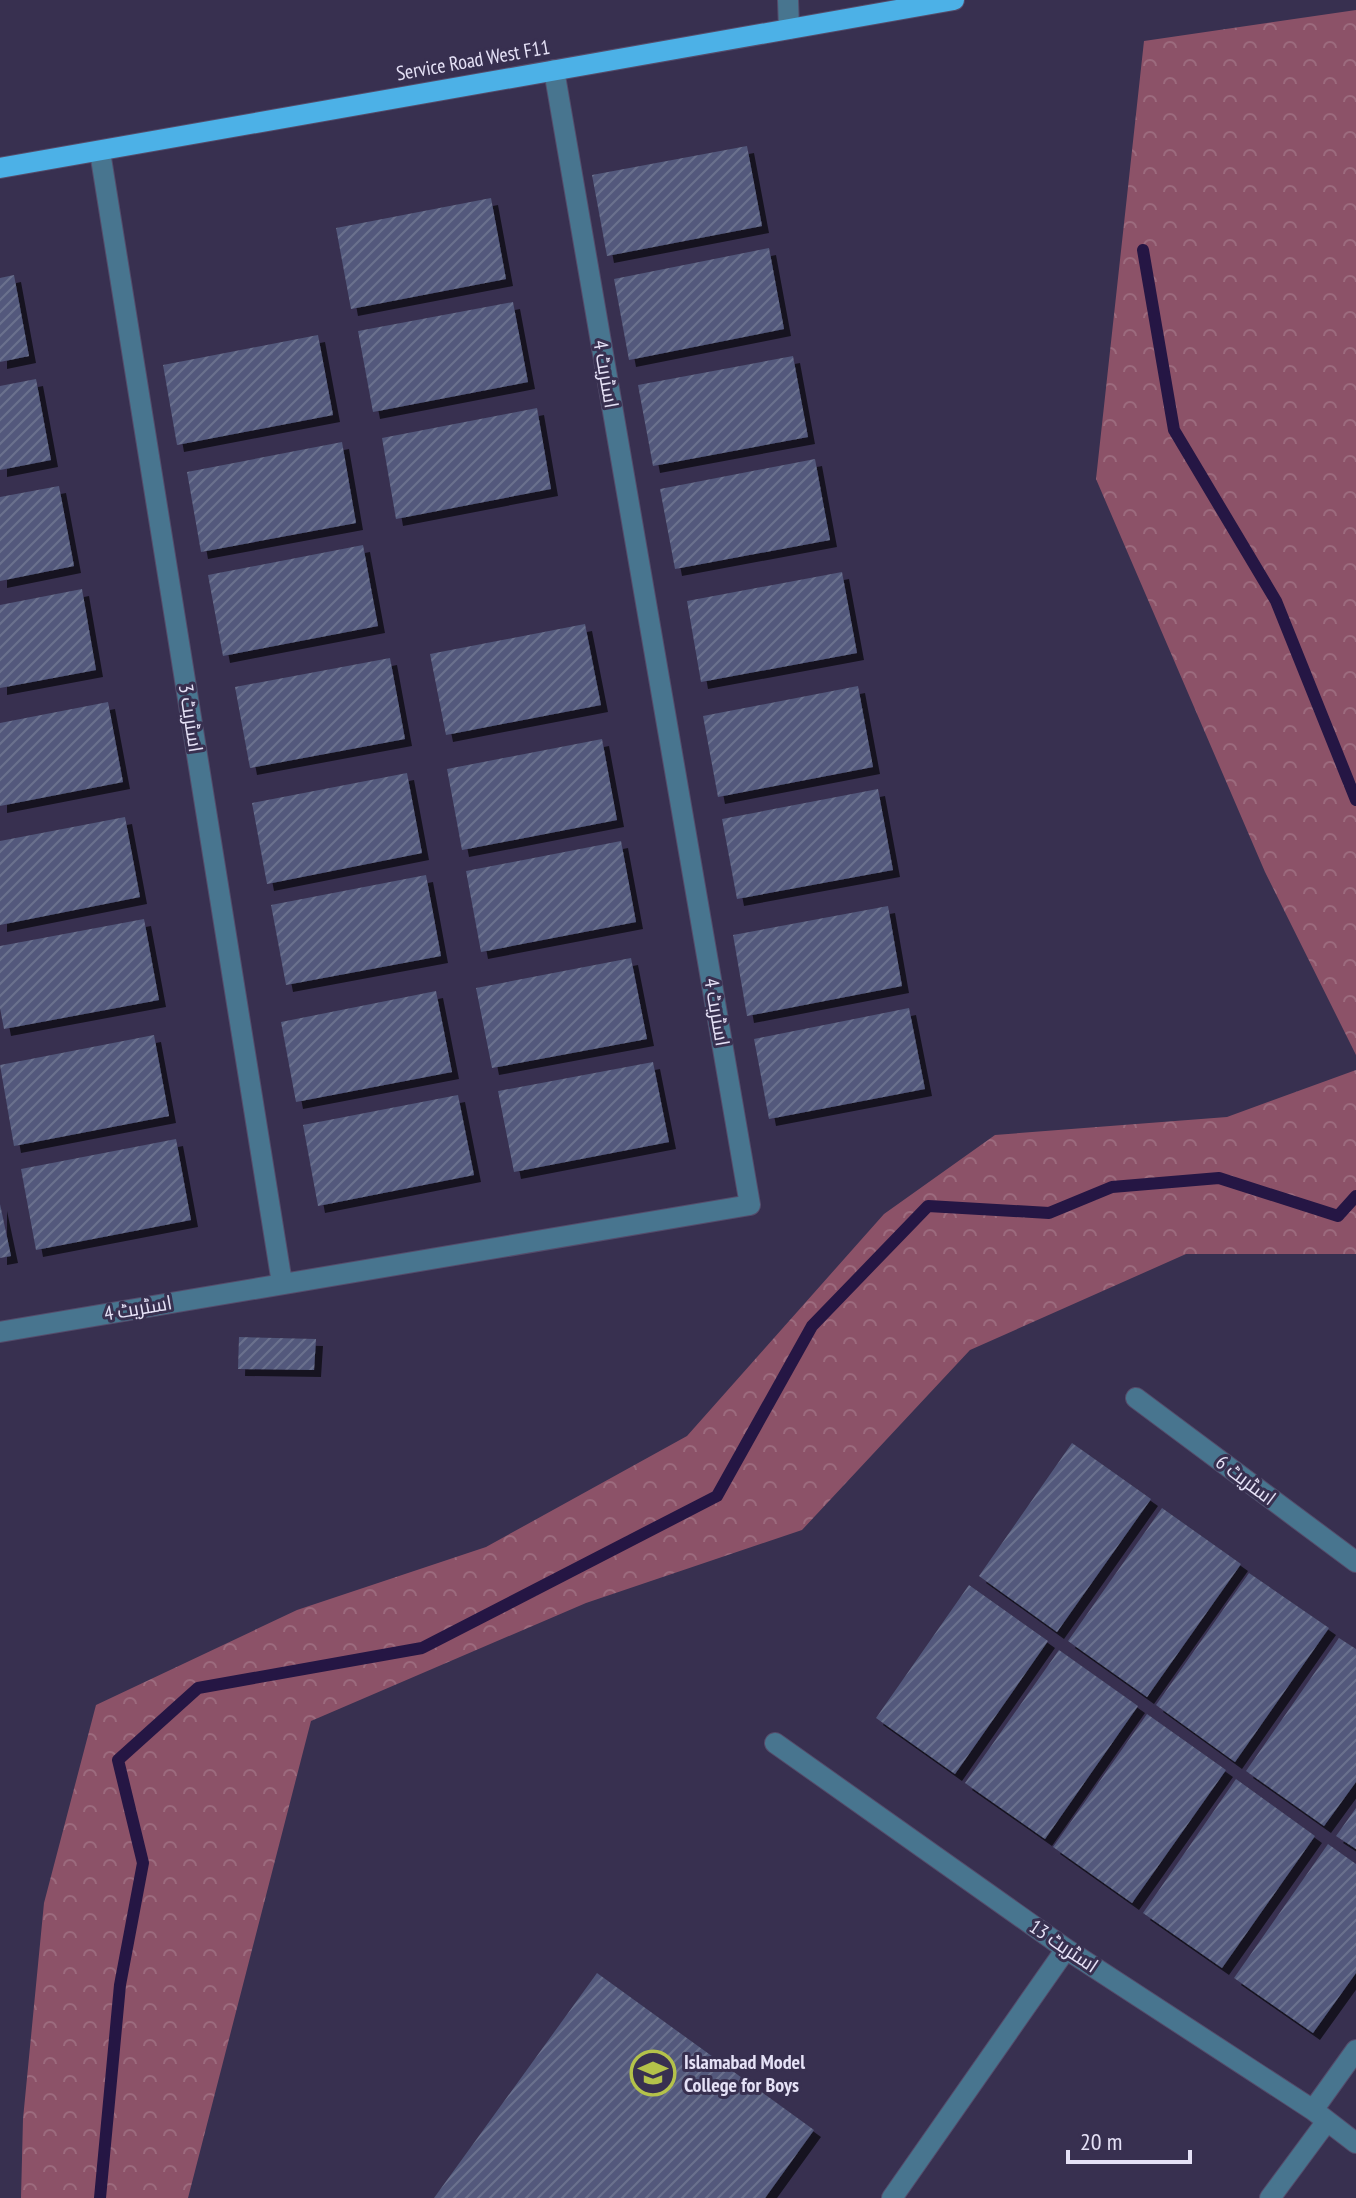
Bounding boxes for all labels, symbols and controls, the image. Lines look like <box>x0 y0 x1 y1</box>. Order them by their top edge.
street label: Service Road West F11 <box>394 34 552 86</box>
street label: اسٹریٹ 4 <box>587 338 625 410</box>
street label: اسٹریٹ 3 <box>173 682 209 754</box>
street label: اسٹریٹ 4 <box>698 976 736 1048</box>
street label: اسٹریٹ 4 <box>102 1289 174 1327</box>
street label: اسٹریٹ 6 <box>1211 1449 1281 1511</box>
street label: اسٹریٹ 13 <box>1025 1913 1103 1979</box>
school or university icon: Islamabad Model College for Boys <box>629 2049 677 2097</box>
place label: Islamabad Model College for Boys <box>684 2049 805 2098</box>
scale bar <box>1068 2114 1190 2164</box>
text: 20 m <box>1080 2126 1122 2157</box>

